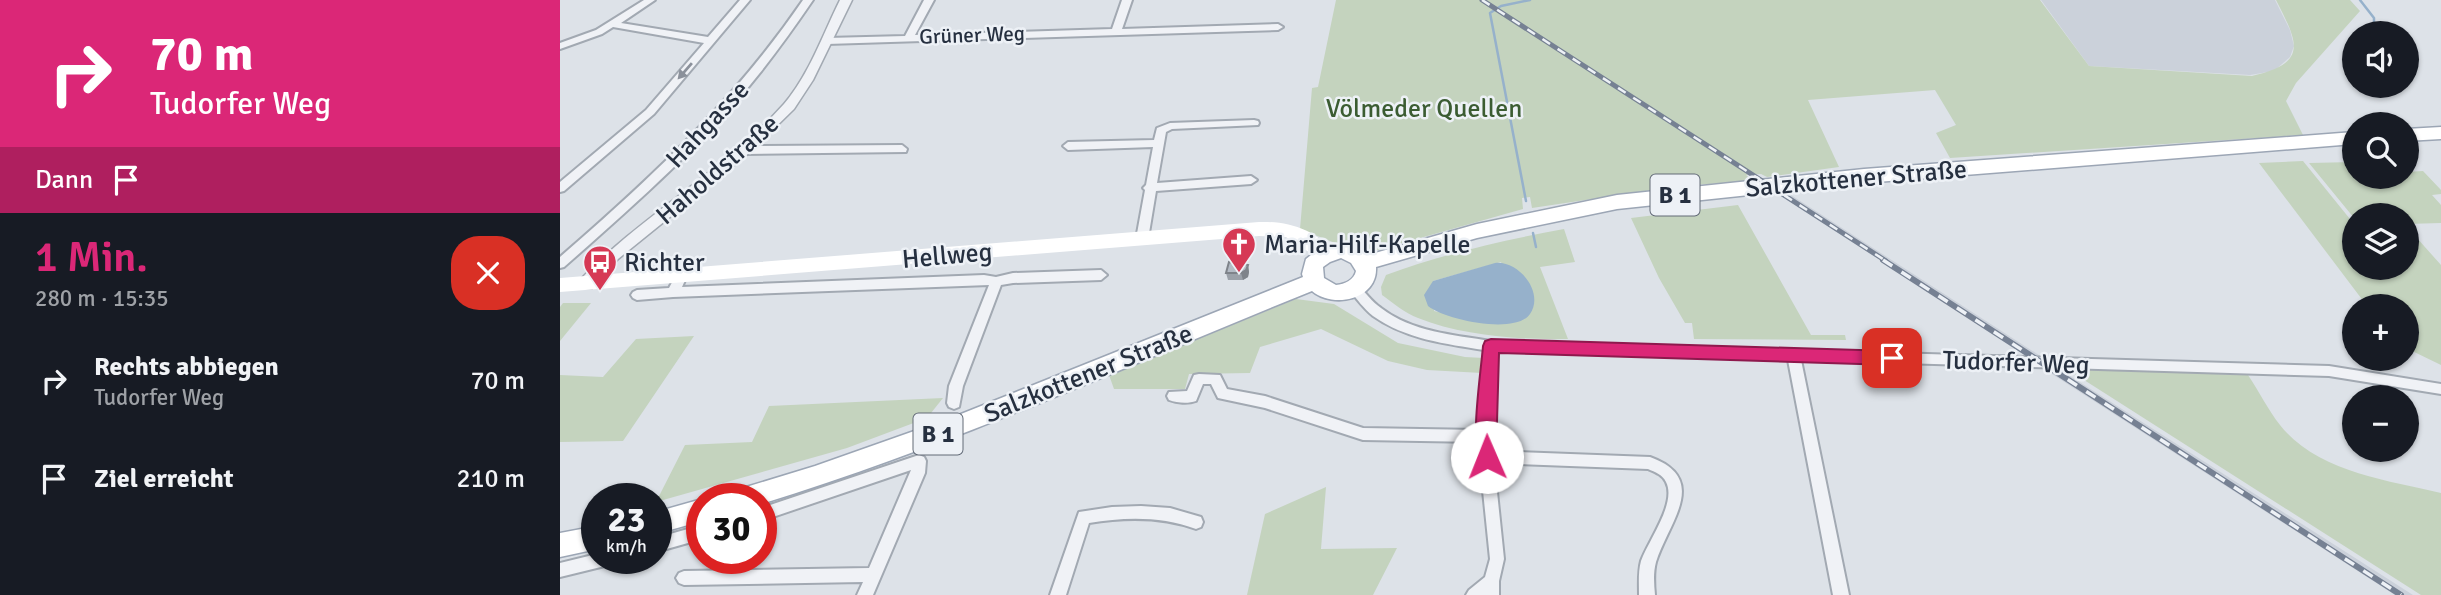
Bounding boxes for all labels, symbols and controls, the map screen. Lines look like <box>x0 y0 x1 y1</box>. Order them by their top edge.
street label: Grüner Weg <box>919 20 1025 50</box>
map controls <box>2342 21 2419 462</box>
button: sound <box>2342 21 2419 98</box>
text: 70 m <box>150 24 253 84</box>
icon: right <box>35 28 126 119</box>
one-way arrow <box>678 63 693 80</box>
street label: Hahgasse <box>659 74 756 175</box>
text: Tudorfer Weg <box>150 84 331 123</box>
park label: Völmeder Quellen <box>1326 93 1522 125</box>
street label: Haholdstraße <box>650 108 786 232</box>
button: search <box>2342 112 2419 189</box>
street label: Salzkottener Straße <box>1744 153 1968 205</box>
icon: arrive <box>107 161 145 199</box>
text: Dann <box>35 164 93 196</box>
road number: B 1 <box>1650 174 1700 216</box>
button: layers <box>2342 203 2419 280</box>
church icon: Maria-Hilf-Kapelle <box>1220 225 1258 274</box>
place label: Maria-Hilf-Kapelle <box>1264 229 1471 261</box>
text: 1 Min. <box>35 232 148 283</box>
button: close <box>451 236 525 310</box>
street label: Hellweg <box>901 236 994 276</box>
bus stop icon: Richter <box>581 243 619 292</box>
place label: Richter <box>624 247 705 279</box>
text: 280 m · 15:35 <box>35 284 169 313</box>
button: + <box>2342 294 2419 371</box>
street label: Salzkottener Straße <box>979 318 1197 430</box>
pin <box>1862 328 1922 388</box>
icon: arrive <box>1873 339 1911 377</box>
street label: Tudorfer Weg <box>1942 344 2090 382</box>
text: Rechts abbiegen <box>94 351 279 383</box>
icon: right <box>35 362 73 400</box>
text: 70 m <box>470 365 525 397</box>
text: Tudorfer Weg <box>94 383 224 412</box>
button: − <box>2342 385 2419 462</box>
road number: B 1 <box>914 414 962 454</box>
position arrow <box>1450 420 1524 494</box>
icon: arrive <box>35 460 73 498</box>
text: Ziel erreicht <box>94 463 234 495</box>
text: 210 m <box>456 463 525 495</box>
speed limit sign: 30 <box>686 483 777 574</box>
text: 23 <box>608 498 645 541</box>
text: km/h <box>606 535 647 557</box>

